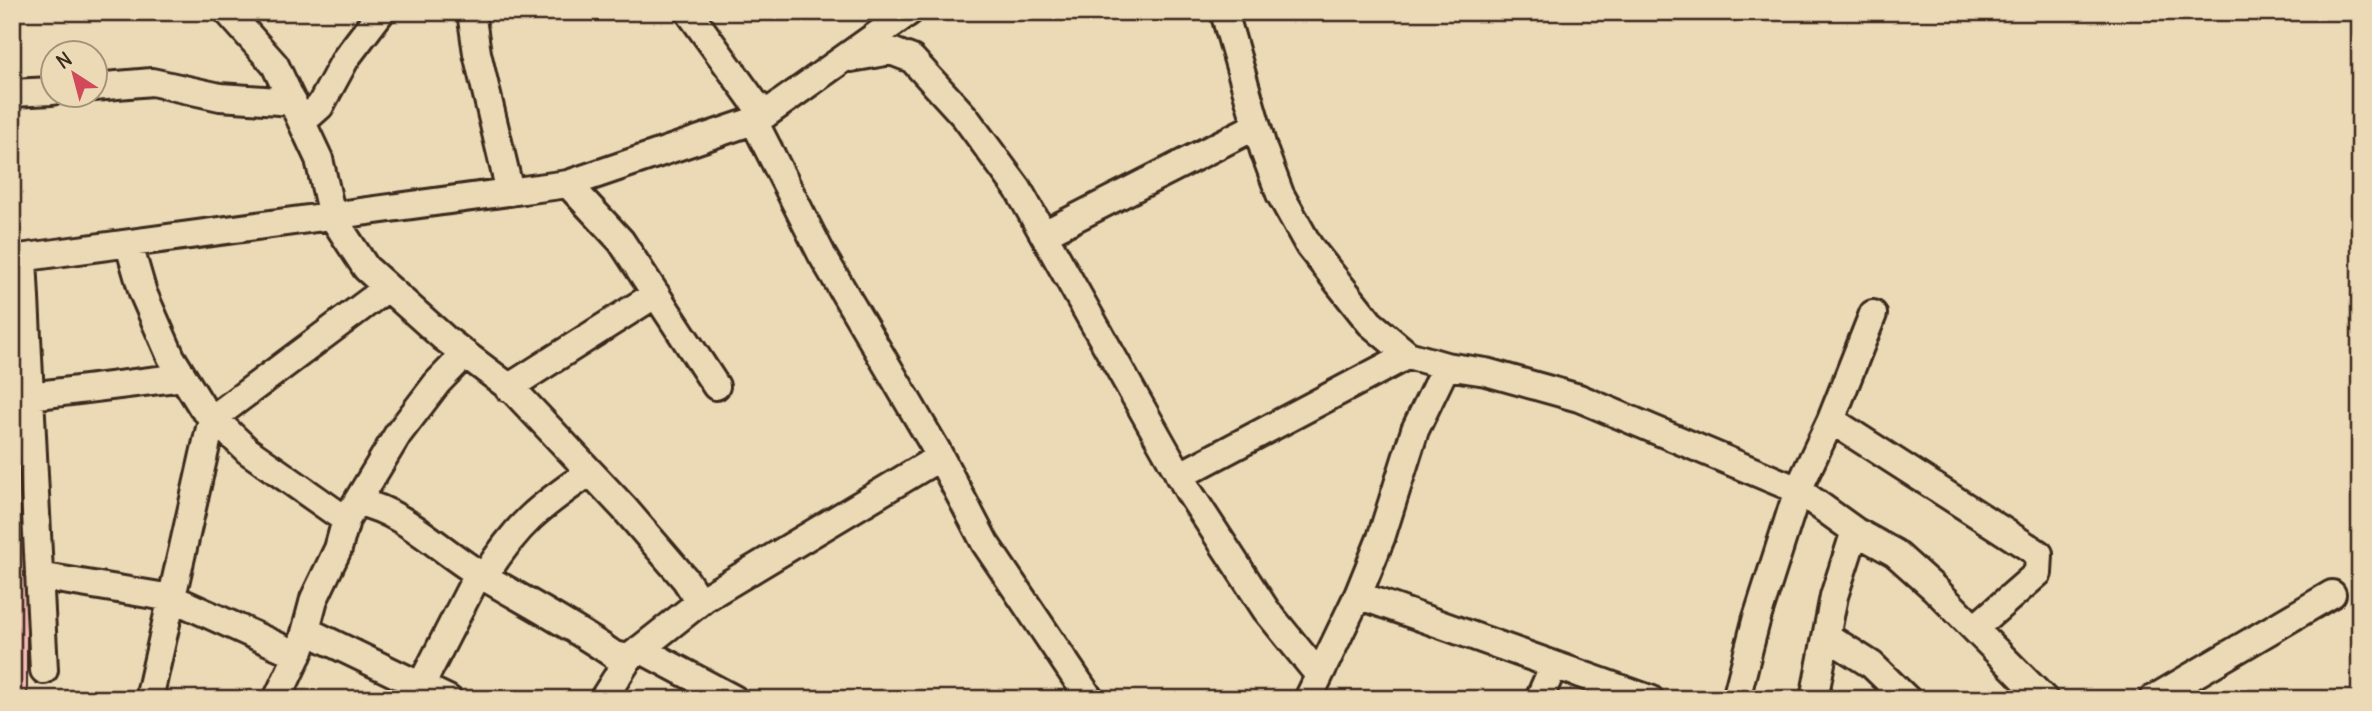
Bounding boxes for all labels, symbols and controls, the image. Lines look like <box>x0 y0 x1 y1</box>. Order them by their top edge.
north arrow <box>38 38 108 108</box>
text: N <box>52 47 76 74</box>

